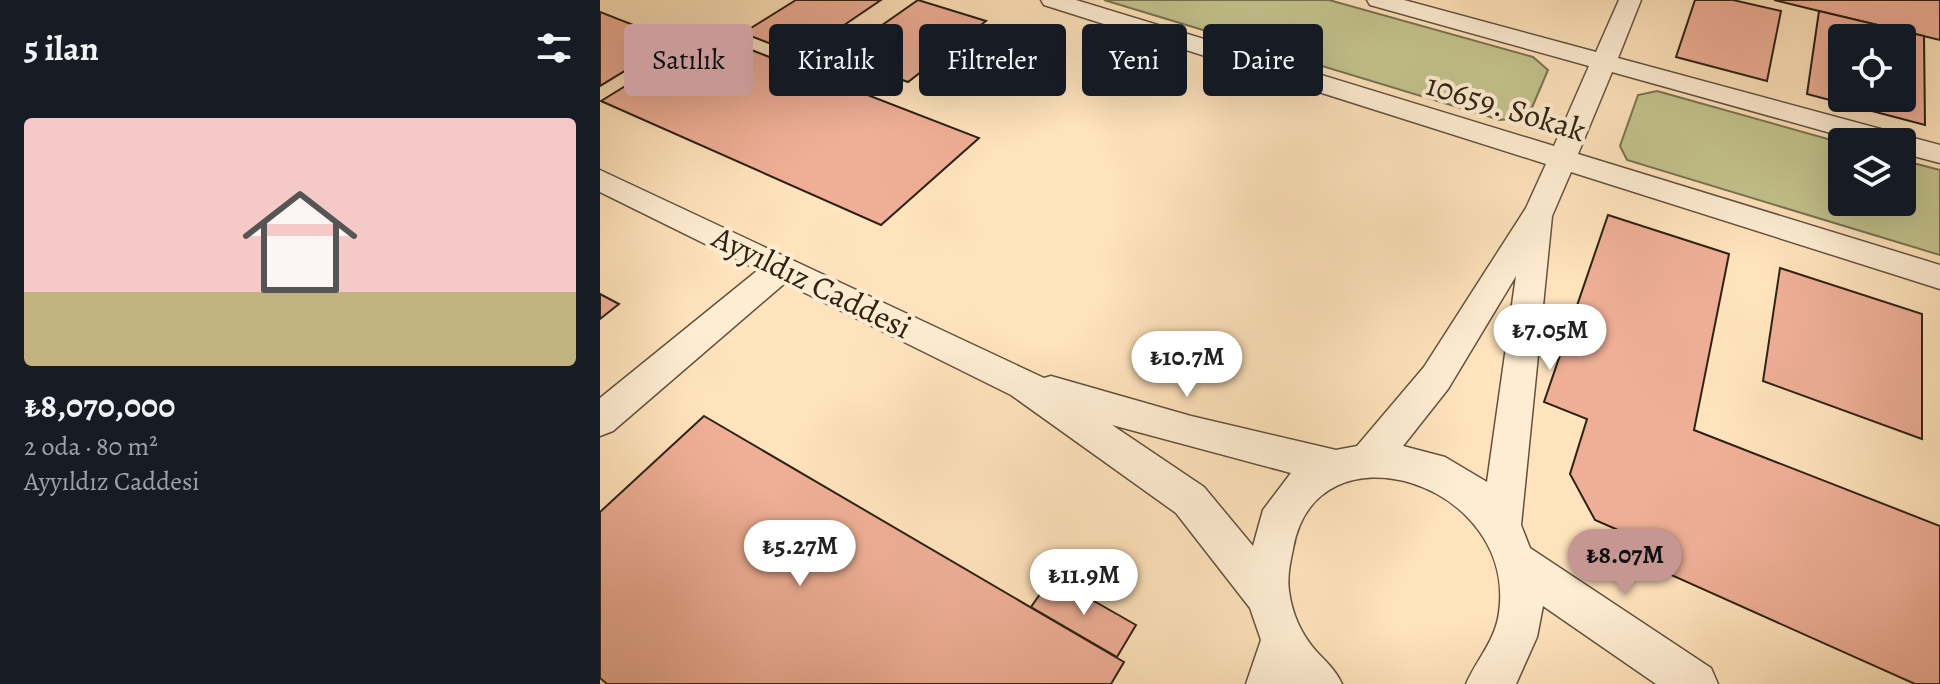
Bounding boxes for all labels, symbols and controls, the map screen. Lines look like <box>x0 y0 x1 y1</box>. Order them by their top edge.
chip: Satılık <box>624 24 753 96</box>
chip: Kiralık <box>769 24 903 96</box>
chip: Filtreler <box>919 24 1066 96</box>
chip: Yeni <box>1082 24 1187 96</box>
chip: Daire <box>1203 24 1323 96</box>
map controls <box>1828 24 1916 216</box>
button: locate <box>1828 24 1916 112</box>
text: 5 ilan <box>24 25 99 72</box>
icon: filters <box>532 26 576 70</box>
street label: 10659. Sokak <box>1421 62 1591 152</box>
button: layers <box>1828 128 1916 216</box>
icon: home <box>228 170 372 314</box>
street label: Ayyıldız Caddesi <box>704 214 919 349</box>
pin: ₺7.05M <box>1485 304 1615 372</box>
text: ₺7.05M <box>1512 312 1589 347</box>
pin: ₺10.7M <box>1122 331 1252 399</box>
text: ₺10.7M <box>1149 339 1225 374</box>
text: ₺8,070,000 <box>24 382 175 429</box>
text: 2 oda · 80 m² <box>24 429 158 464</box>
text: Ayyıldız Caddesi <box>24 464 200 499</box>
pin: ₺5.27M <box>735 520 865 588</box>
text: ₺5.27M <box>762 528 838 563</box>
pin: ₺8.07M <box>1560 529 1690 597</box>
text: ₺8.07M <box>1586 537 1664 572</box>
pin: ₺11.9M <box>1019 549 1149 617</box>
text: ₺11.9M <box>1048 557 1120 592</box>

